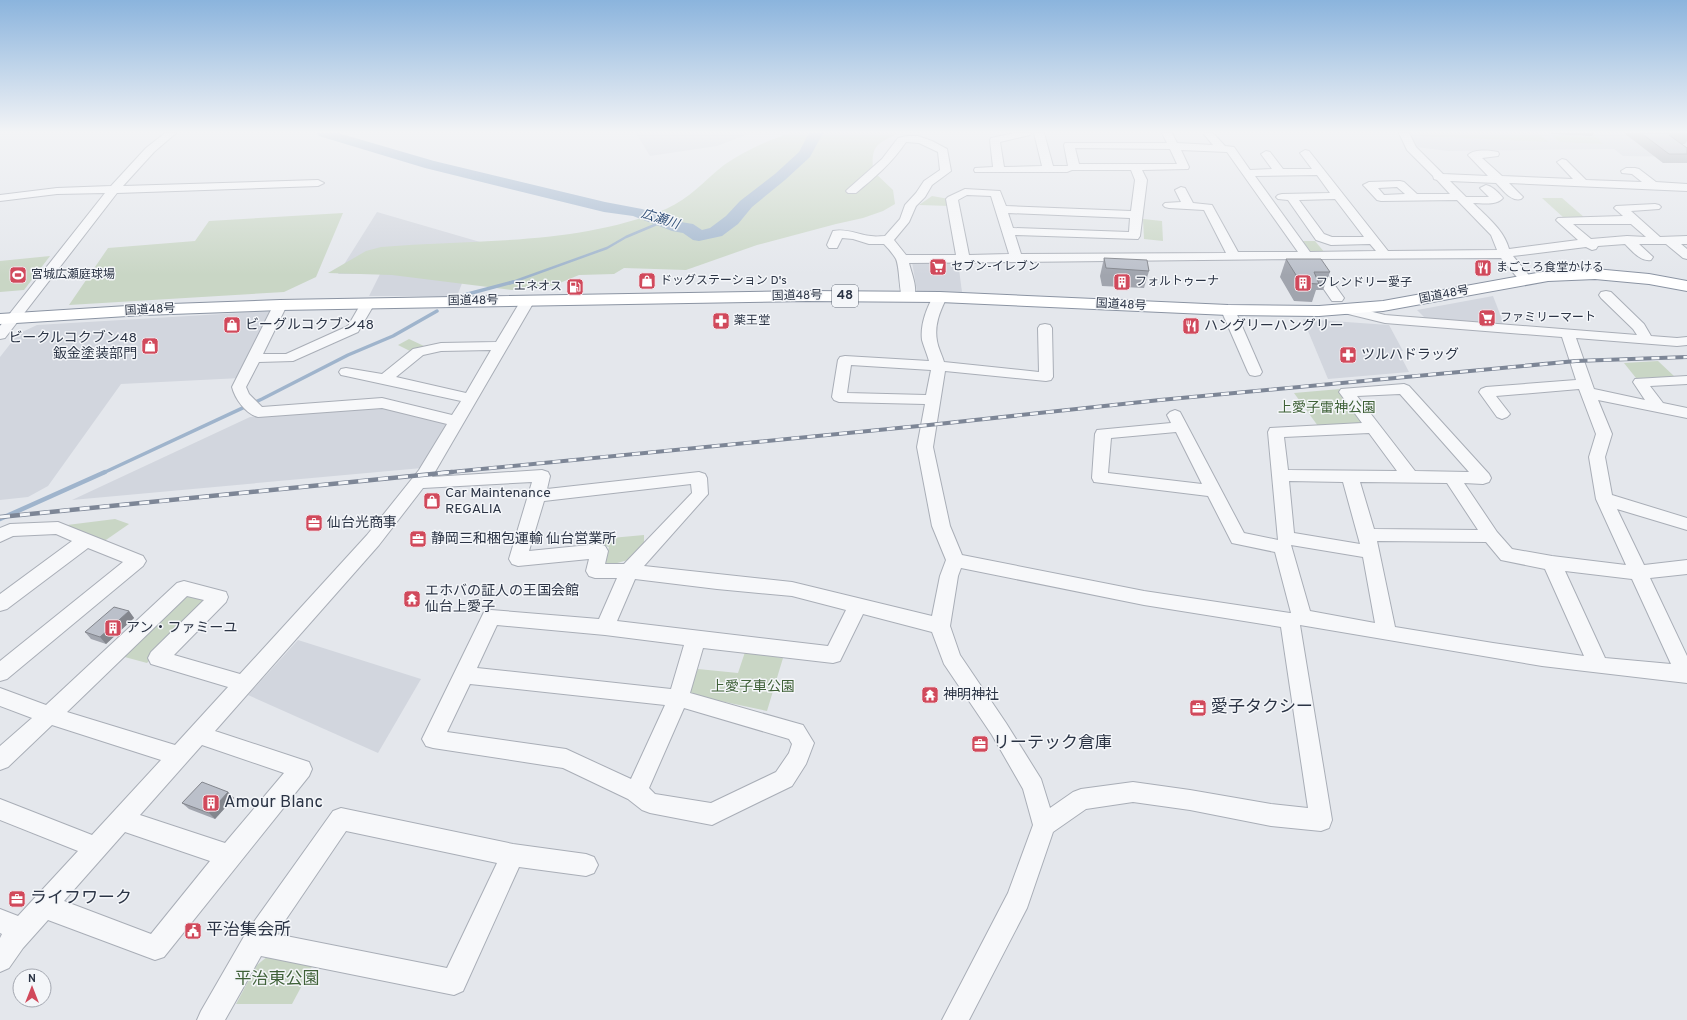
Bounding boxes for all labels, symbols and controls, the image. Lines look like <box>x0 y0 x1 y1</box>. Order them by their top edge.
water label: 広瀬川 <box>639 206 683 234</box>
supermarket icon: セブン-イレブン <box>928 257 948 277</box>
restaurant icon: まごころ食堂かける <box>1473 258 1493 278</box>
place label: セブン-イレブン <box>951 259 1040 275</box>
place label: まごころ食堂かける <box>1496 260 1604 276</box>
sports icon: 宮城広瀬庭球場 <box>8 265 28 285</box>
place label: 宮城広瀬庭球場 <box>31 267 115 283</box>
shop icon: ドッグステーション D's <box>637 271 657 291</box>
building icon: フォルトゥーナ <box>1112 272 1132 292</box>
place label: ドッグステーション D's <box>660 273 787 289</box>
building icon: フレンドリー愛子 <box>1293 273 1313 293</box>
place label: フォルトゥーナ <box>1135 274 1219 290</box>
place label: フレンドリー愛子 <box>1316 275 1412 291</box>
fuel station icon: エネオス <box>565 277 585 297</box>
place label: エネオス <box>514 279 562 295</box>
street label: 国道48号 <box>1418 282 1470 308</box>
road number: 48 <box>832 285 858 307</box>
street label: 国道48号 <box>771 288 823 304</box>
street label: 国道48号 <box>447 293 499 309</box>
street label: 国道48号 <box>1095 296 1147 314</box>
street label: 国道48号 <box>124 301 176 319</box>
supermarket icon: ファミリーマート <box>1477 308 1497 328</box>
place label: ファミリーマート <box>1500 310 1596 326</box>
pharmacy icon: 薬王堂 <box>711 311 731 331</box>
place label: 薬王堂 <box>734 313 770 329</box>
shop icon: ビーグルコクブン48 <box>222 315 242 335</box>
place label: ビーグルコクブン48 <box>245 316 374 334</box>
restaurant icon: ハングリーハングリー <box>1181 316 1201 336</box>
place label: ハングリーハングリー <box>1204 318 1344 335</box>
place label: ビークルコクブン48 鈑金塗装部門 <box>8 329 137 363</box>
shop icon: ビークルコクブン48 鈑金塗装部門 <box>140 336 160 356</box>
pharmacy icon: ツルハドラッグ <box>1338 345 1358 365</box>
place label: ツルハドラッグ <box>1361 347 1459 364</box>
park label: 上愛子雷神公園 <box>1278 400 1376 417</box>
place label: Car Maintenance REGALIA <box>445 485 551 518</box>
shop icon: Car Maintenance REGALIA <box>422 491 442 511</box>
office icon: 仙台光商事 <box>304 513 324 533</box>
place label: 仙台光商事 <box>327 514 397 532</box>
office icon: 静岡三和梱包運輸 仙台営業所 <box>408 529 428 549</box>
place label: 静岡三和梱包運輸 仙台営業所 <box>431 530 616 548</box>
place label: エホバの証人の王国会館 仙台上愛子 <box>425 583 579 616</box>
temple icon: エホバの証人の王国会館 仙台上愛子 <box>402 589 422 609</box>
building icon: アン・ファミーユ <box>103 618 123 638</box>
place label: アン・ファミーユ <box>126 620 237 637</box>
park label: 上愛子車公園 <box>711 679 795 696</box>
temple icon: 神明神社 <box>920 685 940 705</box>
place label: 神明神社 <box>943 687 999 704</box>
place label: 愛子タクシー <box>1211 697 1313 719</box>
office icon: 愛子タクシー <box>1188 698 1208 718</box>
place label: リーテック倉庫 <box>993 733 1112 755</box>
office icon: リーテック倉庫 <box>970 734 990 754</box>
place label: Amour Blanc <box>224 792 323 814</box>
building icon: Amour Blanc <box>201 793 221 813</box>
place label: ライフワーク <box>30 888 132 910</box>
office icon: ライフワーク <box>7 889 27 909</box>
place label: 平治集会所 <box>206 920 291 942</box>
public building icon: 平治集会所 <box>183 921 203 941</box>
north arrow <box>12 968 52 1008</box>
park label: 平治東公園 <box>235 969 320 991</box>
text: N <box>28 972 36 986</box>

